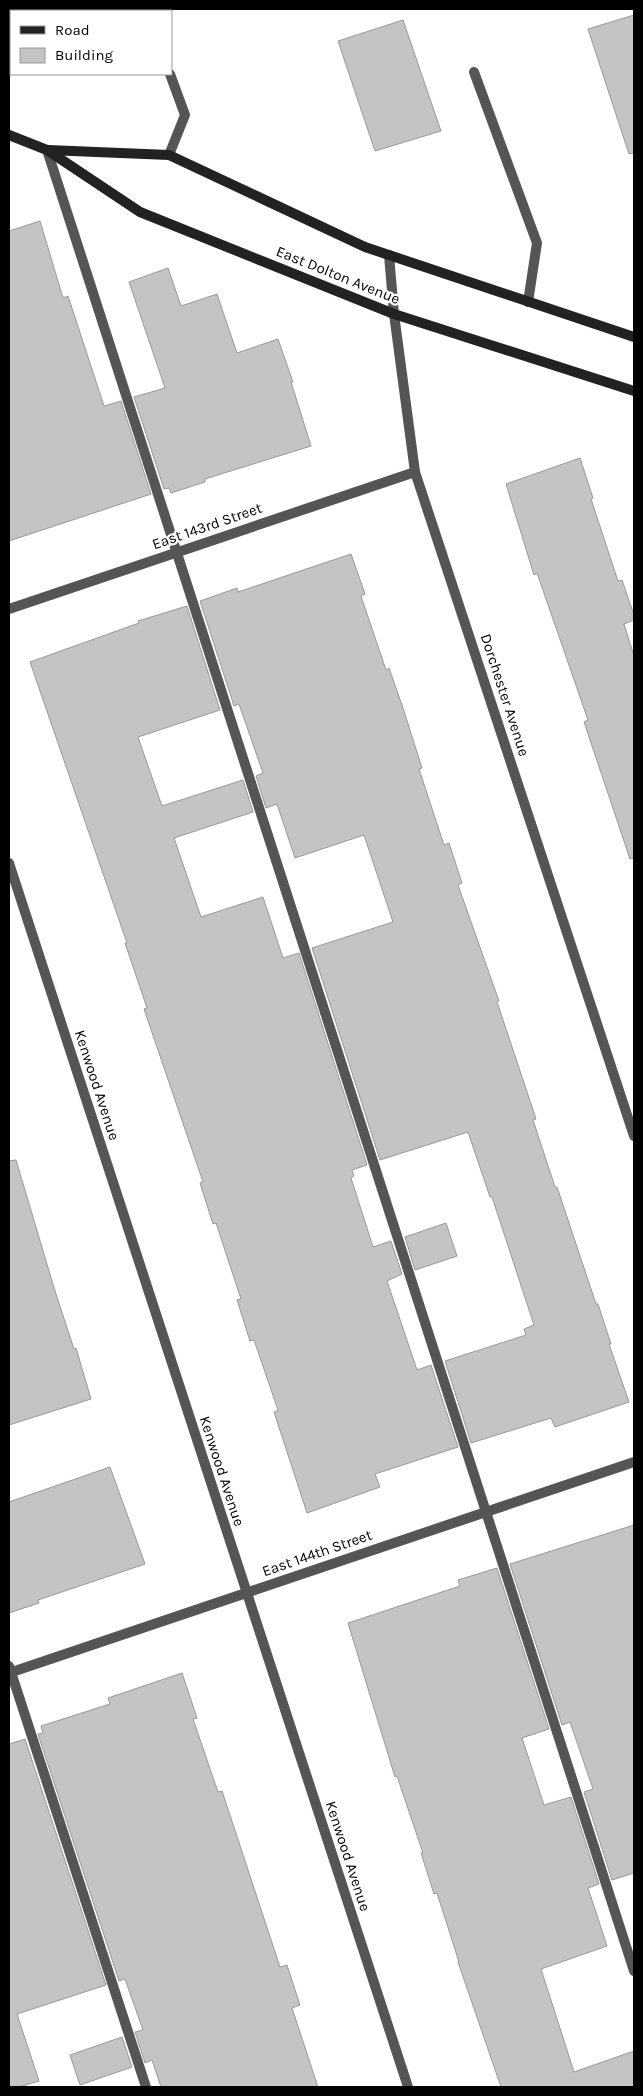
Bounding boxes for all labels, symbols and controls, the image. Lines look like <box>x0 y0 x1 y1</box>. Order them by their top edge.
legend <box>10 10 172 75</box>
text: Road <box>55 21 90 39</box>
text: Building <box>55 46 113 64</box>
street label: East Dolton Avenue <box>273 242 403 308</box>
street label: East 143rd Street <box>150 499 265 553</box>
street label: Dorchester Avenue <box>477 632 533 758</box>
street label: Kenwood Avenue <box>71 1028 123 1142</box>
street label: Kenwood Avenue <box>196 1414 248 1528</box>
street label: East 144th Street <box>260 1526 375 1580</box>
street label: Kenwood Avenue <box>322 1799 374 1913</box>

